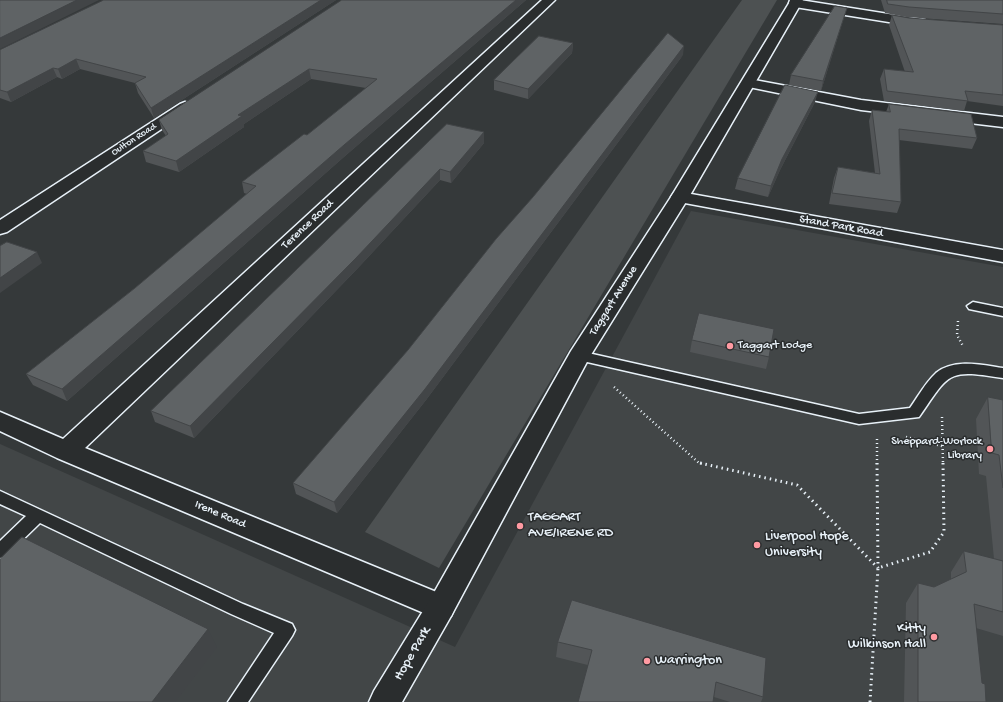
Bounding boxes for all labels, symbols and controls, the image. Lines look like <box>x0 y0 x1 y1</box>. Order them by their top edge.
street label: Oulton Road <box>109 121 159 159</box>
street label: Terence Road <box>279 197 337 253</box>
street label: Stand Park Road <box>798 213 884 241</box>
street label: Taggart Avenue <box>587 263 641 339</box>
place label: Taggart Lodge <box>738 339 812 353</box>
marker: Taggart Lodge <box>725 341 735 351</box>
place label: Sheppard-Worlock Library <box>891 435 982 463</box>
marker: Sheppard-Worlock Library <box>985 444 995 454</box>
street label: Irene Road <box>192 498 248 532</box>
place label: TAGGART AVE/IRENE RD <box>528 510 613 542</box>
marker: TAGGART AVE/IRENE RD <box>515 521 525 531</box>
place label: Liverpool Hope University <box>765 529 849 562</box>
marker: Liverpool Hope University <box>752 540 762 550</box>
place label: Kitty Wilkinson Hall <box>848 621 926 654</box>
street label: Hope Park <box>391 624 435 684</box>
marker: Kitty Wilkinson Hall <box>929 632 939 642</box>
place label: Warrington <box>655 653 722 669</box>
marker: Warrington <box>642 656 652 666</box>

